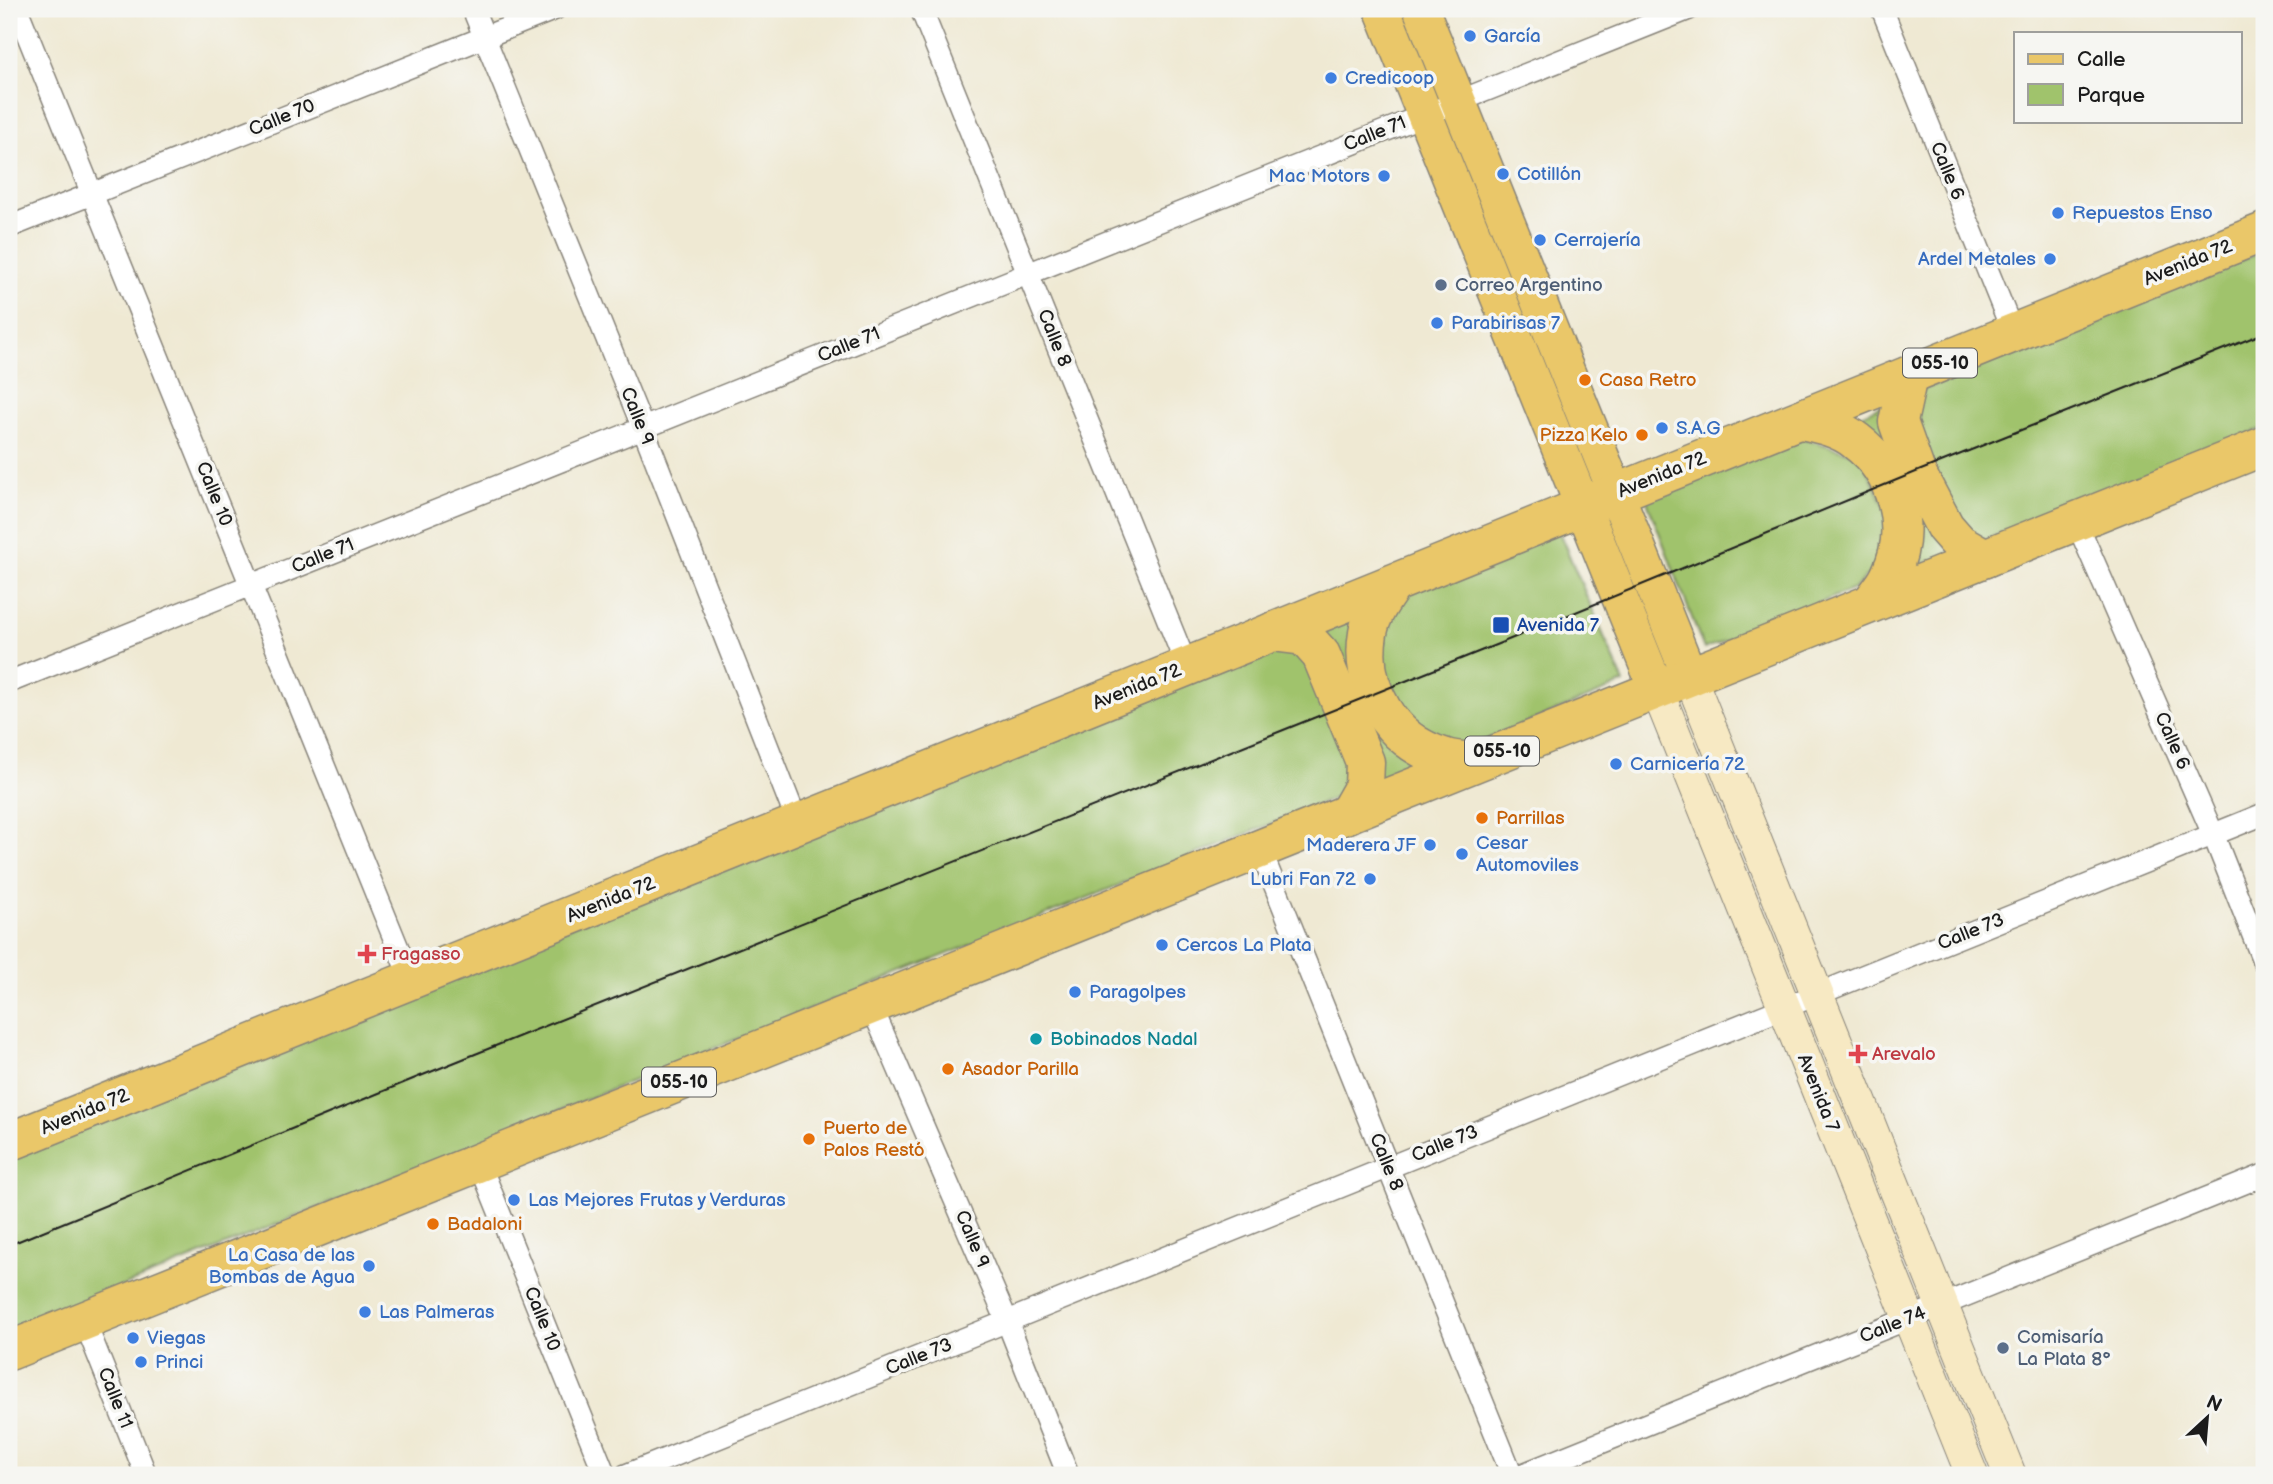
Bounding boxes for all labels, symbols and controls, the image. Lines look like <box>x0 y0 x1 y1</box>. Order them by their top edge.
place label: García <box>1484 25 1541 48</box>
marker: García <box>1462 28 1478 44</box>
legend <box>2014 32 2242 122</box>
text: Calle <box>2077 47 2126 72</box>
place label: Credicoop <box>1345 67 1434 90</box>
marker: Credicoop <box>1323 70 1339 86</box>
text: Parque <box>2077 83 2145 108</box>
street label: Calle 70 <box>246 94 318 142</box>
street label: Calle 71 <box>1340 111 1410 157</box>
street label: Calle 6 <box>1925 139 1969 203</box>
place label: Cotillón <box>1517 163 1581 186</box>
place label: Mac Motors <box>1268 165 1370 188</box>
marker: Cotillón <box>1495 166 1511 182</box>
marker: Mac Motors <box>1376 168 1392 184</box>
place label: Repuestos Enso <box>2072 202 2213 225</box>
marker: Repuestos Enso <box>2050 205 2066 221</box>
place label: Cerrajería <box>1554 229 1641 252</box>
marker: Cerrajería <box>1532 232 1548 248</box>
street label: Avenida 72 <box>2140 235 2236 291</box>
place label: Ardel Metales <box>1918 248 2036 271</box>
marker: Ardel Metales <box>2042 251 2058 267</box>
place label: Correo Argentino <box>1455 274 1603 297</box>
marker: Correo Argentino <box>1433 277 1449 293</box>
street label: Calle 8 <box>1032 306 1076 370</box>
place label: Parabirisas 7 <box>1451 312 1561 335</box>
marker: Parabirisas 7 <box>1429 315 1445 331</box>
street label: Calle 71 <box>814 322 884 368</box>
road number: 055-10 <box>1903 348 1977 377</box>
place label: Casa Retro <box>1599 369 1696 392</box>
marker: Casa Retro <box>1577 372 1593 388</box>
street label: Calle 9 <box>615 384 659 448</box>
place label: S.A.G <box>1676 417 1720 440</box>
marker: S.A.G <box>1654 420 1670 436</box>
place label: Pizza Kelo <box>1540 424 1628 447</box>
marker: Pizza Kelo <box>1634 427 1650 443</box>
street label: Avenida 72 <box>1614 447 1710 503</box>
street label: Calle 10 <box>191 458 237 530</box>
street label: Calle 71 <box>288 533 358 579</box>
place label: Avenida 7 <box>1517 614 1600 637</box>
marker: Avenida 7 <box>1491 615 1511 635</box>
street label: Avenida 72 <box>1089 659 1185 715</box>
street label: Calle 6 <box>2149 709 2195 773</box>
road number: 055-10 <box>1465 736 1539 766</box>
place label: Carnicería 72 <box>1630 753 1746 776</box>
marker: Carnicería 72 <box>1608 756 1624 772</box>
place label: Parrillas <box>1496 807 1565 830</box>
marker: Parrillas <box>1474 810 1490 826</box>
place label: Cesar Automoviles <box>1476 832 1579 877</box>
place label: Maderera JF <box>1306 834 1417 857</box>
marker: Maderera JF <box>1422 837 1438 853</box>
marker: Cesar Automoviles <box>1454 846 1470 862</box>
place label: Lubri Fan 72 <box>1250 868 1357 891</box>
marker: Lubri Fan 72 <box>1362 871 1378 887</box>
street label: Avenida 72 <box>563 872 659 928</box>
street label: Calle 73 <box>1934 908 2008 956</box>
place label: Cercos La Plata <box>1176 934 1312 957</box>
marker: Cercos La Plata <box>1154 937 1170 953</box>
place label: Fragasso <box>381 943 461 966</box>
marker: Fragasso <box>359 946 375 962</box>
place label: Paragolpes <box>1089 981 1186 1004</box>
marker: Paragolpes <box>1067 984 1083 1000</box>
place label: Bobinados Nadal <box>1050 1028 1198 1051</box>
marker: Bobinados Nadal <box>1028 1031 1044 1047</box>
place label: Arevalo <box>1872 1043 1936 1066</box>
marker: Arevalo <box>1850 1046 1866 1062</box>
street label: Avenida 7 <box>1792 1051 1844 1136</box>
place label: Asador Parilla <box>962 1058 1079 1081</box>
marker: Asador Parilla <box>940 1061 956 1077</box>
road number: 055-10 <box>642 1068 716 1097</box>
street label: Avenida 72 <box>37 1084 133 1140</box>
place label: Puerto de Palos Restó <box>823 1117 925 1162</box>
street label: Calle 73 <box>1408 1120 1482 1168</box>
street label: Calle 8 <box>1364 1130 1408 1194</box>
marker: Puerto de Palos Restó <box>801 1131 817 1147</box>
place label: Las Mejores Frutas y Verduras <box>528 1189 786 1212</box>
marker: Las Mejores Frutas y Verduras <box>506 1192 522 1208</box>
street label: Calle 9 <box>950 1207 994 1271</box>
place label: Badaloni <box>447 1213 522 1236</box>
marker: Badaloni <box>425 1216 441 1232</box>
place label: La Casa de las Bombas de Agua <box>209 1244 355 1289</box>
marker: La Casa de las Bombas de Agua <box>361 1258 377 1274</box>
street label: Calle 10 <box>519 1283 565 1355</box>
place label: Las Palmeras <box>379 1301 494 1324</box>
street label: Calle 74 <box>1857 1301 1930 1349</box>
marker: Las Palmeras <box>357 1304 373 1320</box>
place label: Comisaría La Plata 8° <box>2017 1326 2111 1371</box>
place label: Viegas <box>147 1327 206 1350</box>
marker: Viegas <box>125 1330 141 1346</box>
street label: Calle 73 <box>882 1333 956 1381</box>
marker: Comisaría La Plata 8° <box>1995 1340 2011 1356</box>
place label: Princi <box>155 1351 204 1374</box>
marker: Princi <box>133 1354 149 1370</box>
street label: Calle 11 <box>92 1364 138 1432</box>
north arrow <box>2172 1382 2242 1452</box>
text: N <box>2202 1391 2225 1418</box>

